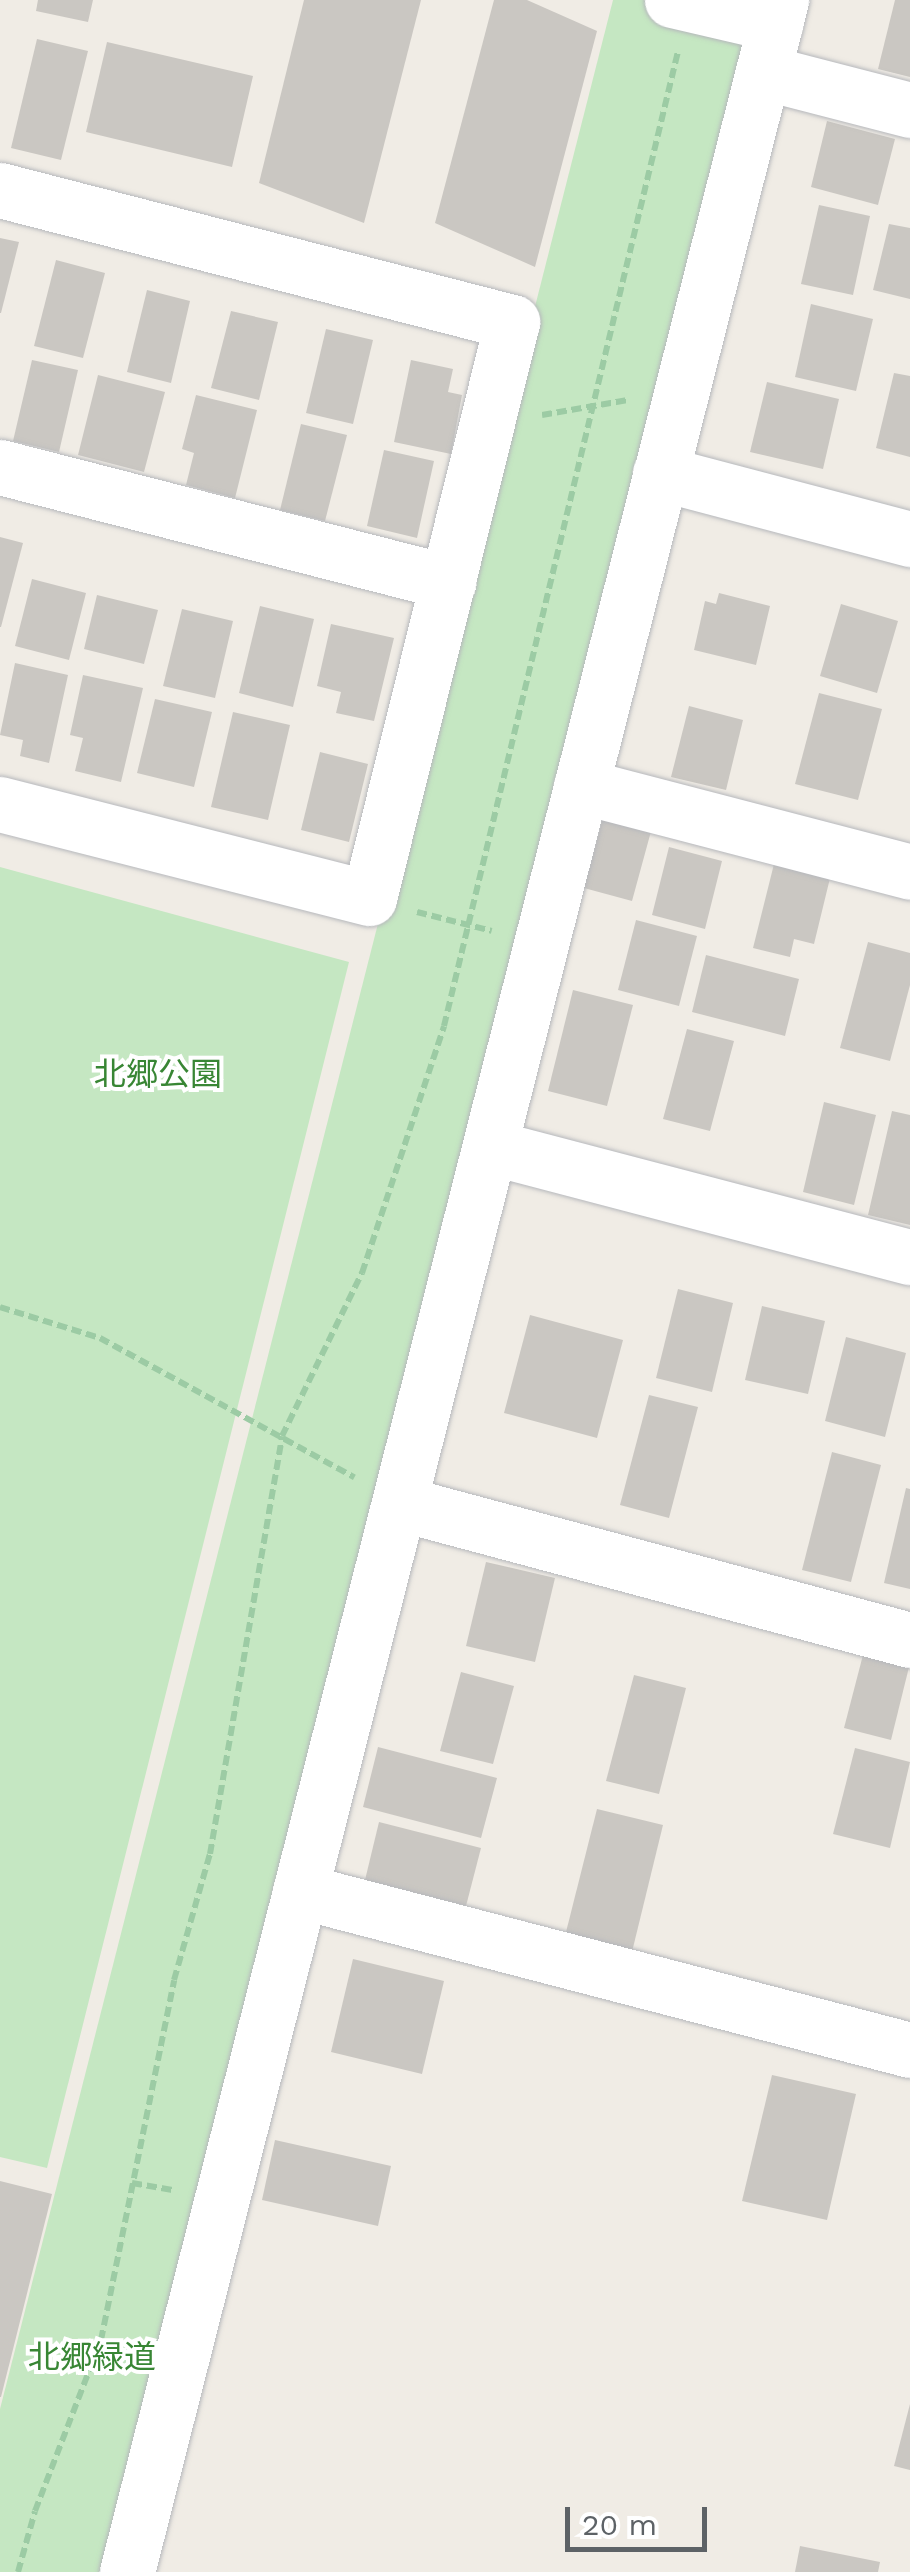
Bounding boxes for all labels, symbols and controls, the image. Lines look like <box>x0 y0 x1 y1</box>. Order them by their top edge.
park label: 北郷公園 <box>94 1055 222 1093</box>
park label: 北郷緑道 <box>28 2338 156 2376</box>
scale bar <box>570 2487 712 2549</box>
text: 20 m <box>582 2507 657 2542</box>

